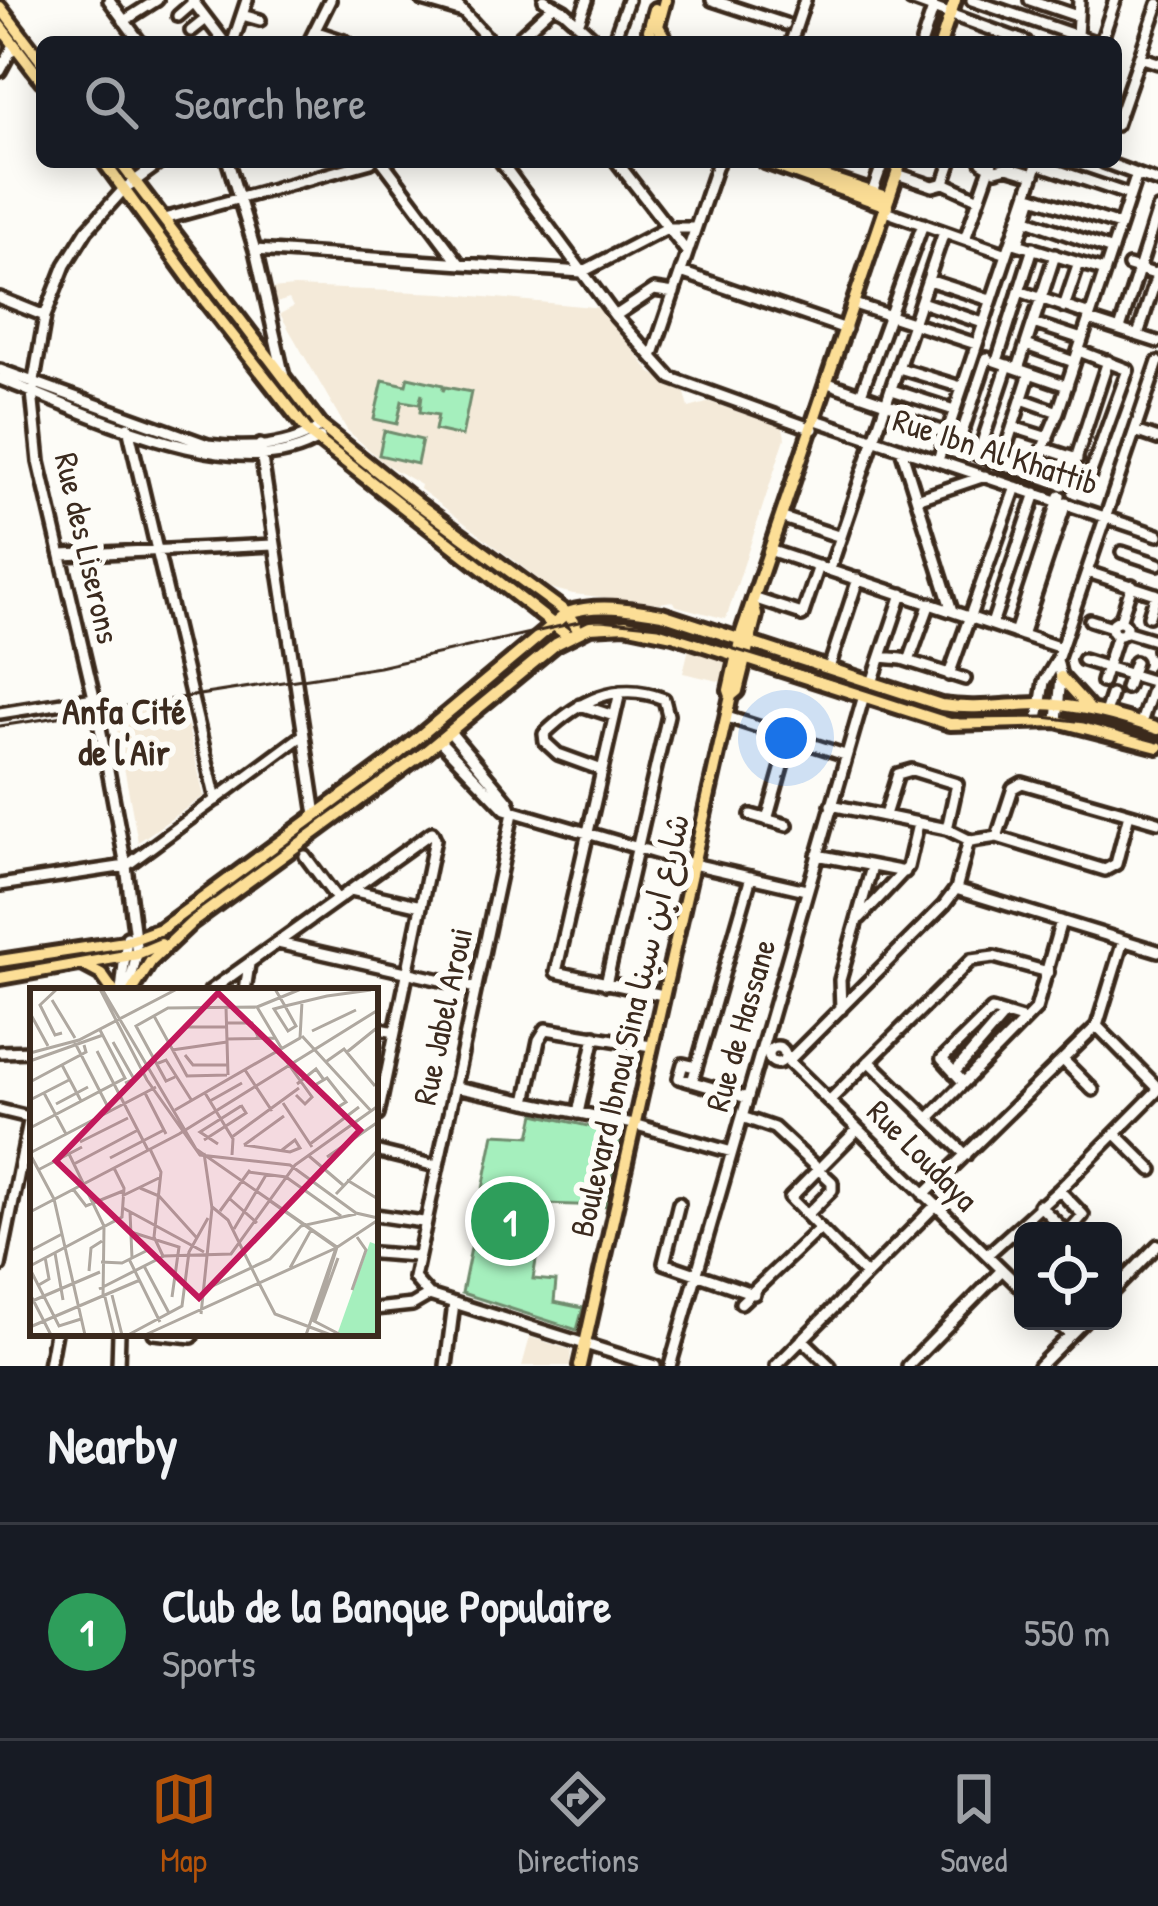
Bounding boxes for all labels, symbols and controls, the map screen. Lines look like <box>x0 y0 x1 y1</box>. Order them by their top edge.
search box <box>36 36 1122 168</box>
icon: search <box>78 69 144 135</box>
text: Search here <box>174 72 366 133</box>
street label: Rue Ibn Al Khattib <box>888 397 1104 505</box>
street label: Rue des Liserons <box>45 448 131 648</box>
district label: Anfa Cité de l'Air <box>62 686 186 776</box>
your location <box>756 708 816 768</box>
street label: Boulevard Ibnou Sina شارع ابن سينا <box>559 809 701 1242</box>
street label: Rue Jabel Aroui <box>402 923 482 1109</box>
street label: Rue de Hassane <box>694 934 786 1116</box>
inset map <box>30 988 378 1336</box>
street label: Rue Loudaya <box>857 1090 988 1221</box>
pin: 1 <box>471 1176 549 1266</box>
map controls <box>1014 1222 1122 1330</box>
button: locate <box>1014 1222 1122 1330</box>
text: Nearby <box>48 1410 178 1479</box>
text: Club de la Banque Populaire <box>162 1575 611 1636</box>
text: 1 <box>80 1605 94 1658</box>
text: 550 m <box>1024 1605 1110 1658</box>
text: Sports <box>162 1636 256 1689</box>
tab: Map <box>151 1766 217 1882</box>
tab: Directions <box>518 1766 639 1882</box>
tab: Saved <box>940 1766 1007 1882</box>

